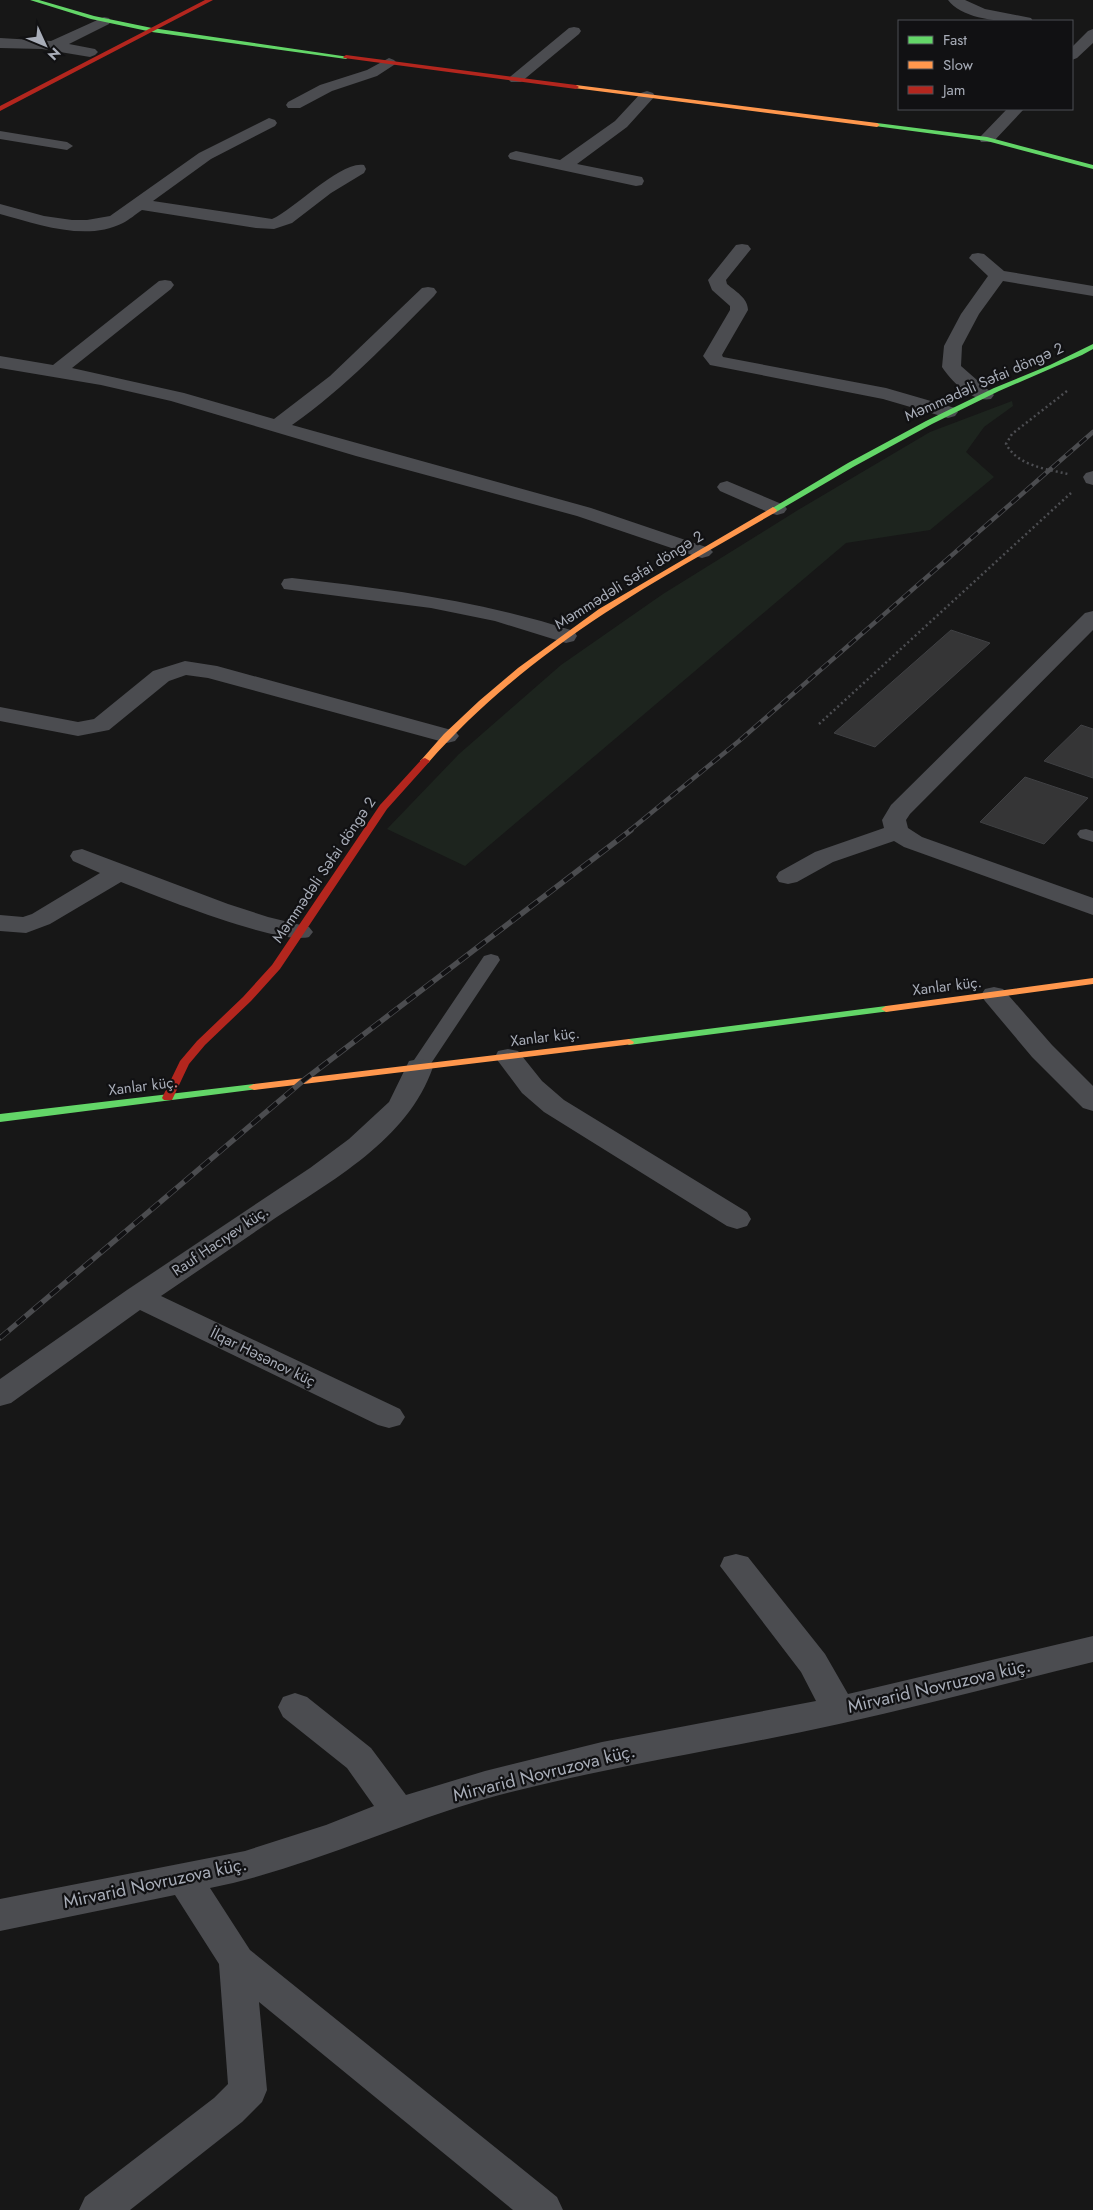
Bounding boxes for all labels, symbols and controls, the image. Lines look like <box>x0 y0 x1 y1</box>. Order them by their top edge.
north arrow <box>20 20 70 70</box>
legend <box>898 20 1073 110</box>
text: Fast <box>943 29 967 51</box>
text: N <box>43 43 65 65</box>
text: Slow <box>943 54 974 76</box>
text: Jam <box>941 79 966 101</box>
street label: Məmmədəli Səfai döngə 2 <box>901 337 1067 427</box>
street label: Məmmədəli Səfai döngə 2 <box>550 525 708 635</box>
street label: Məmmədəli Səfai döngə 2 <box>267 793 381 947</box>
street label: Xanlar küç. <box>911 971 983 1001</box>
street label: Xanlar küç. <box>509 1022 581 1052</box>
street label: Xanlar küç. <box>107 1071 179 1101</box>
street label: Rauf Hacıyev küç. <box>167 1200 273 1282</box>
street label: İlqar Həsənov küç <box>207 1322 319 1392</box>
street label: Mirvarid Novruzova küç. <box>845 1652 1033 1720</box>
street label: Mirvarid Novruzova küç. <box>450 1738 638 1808</box>
street label: Mirvarid Novruzova küç. <box>61 1851 249 1915</box>

